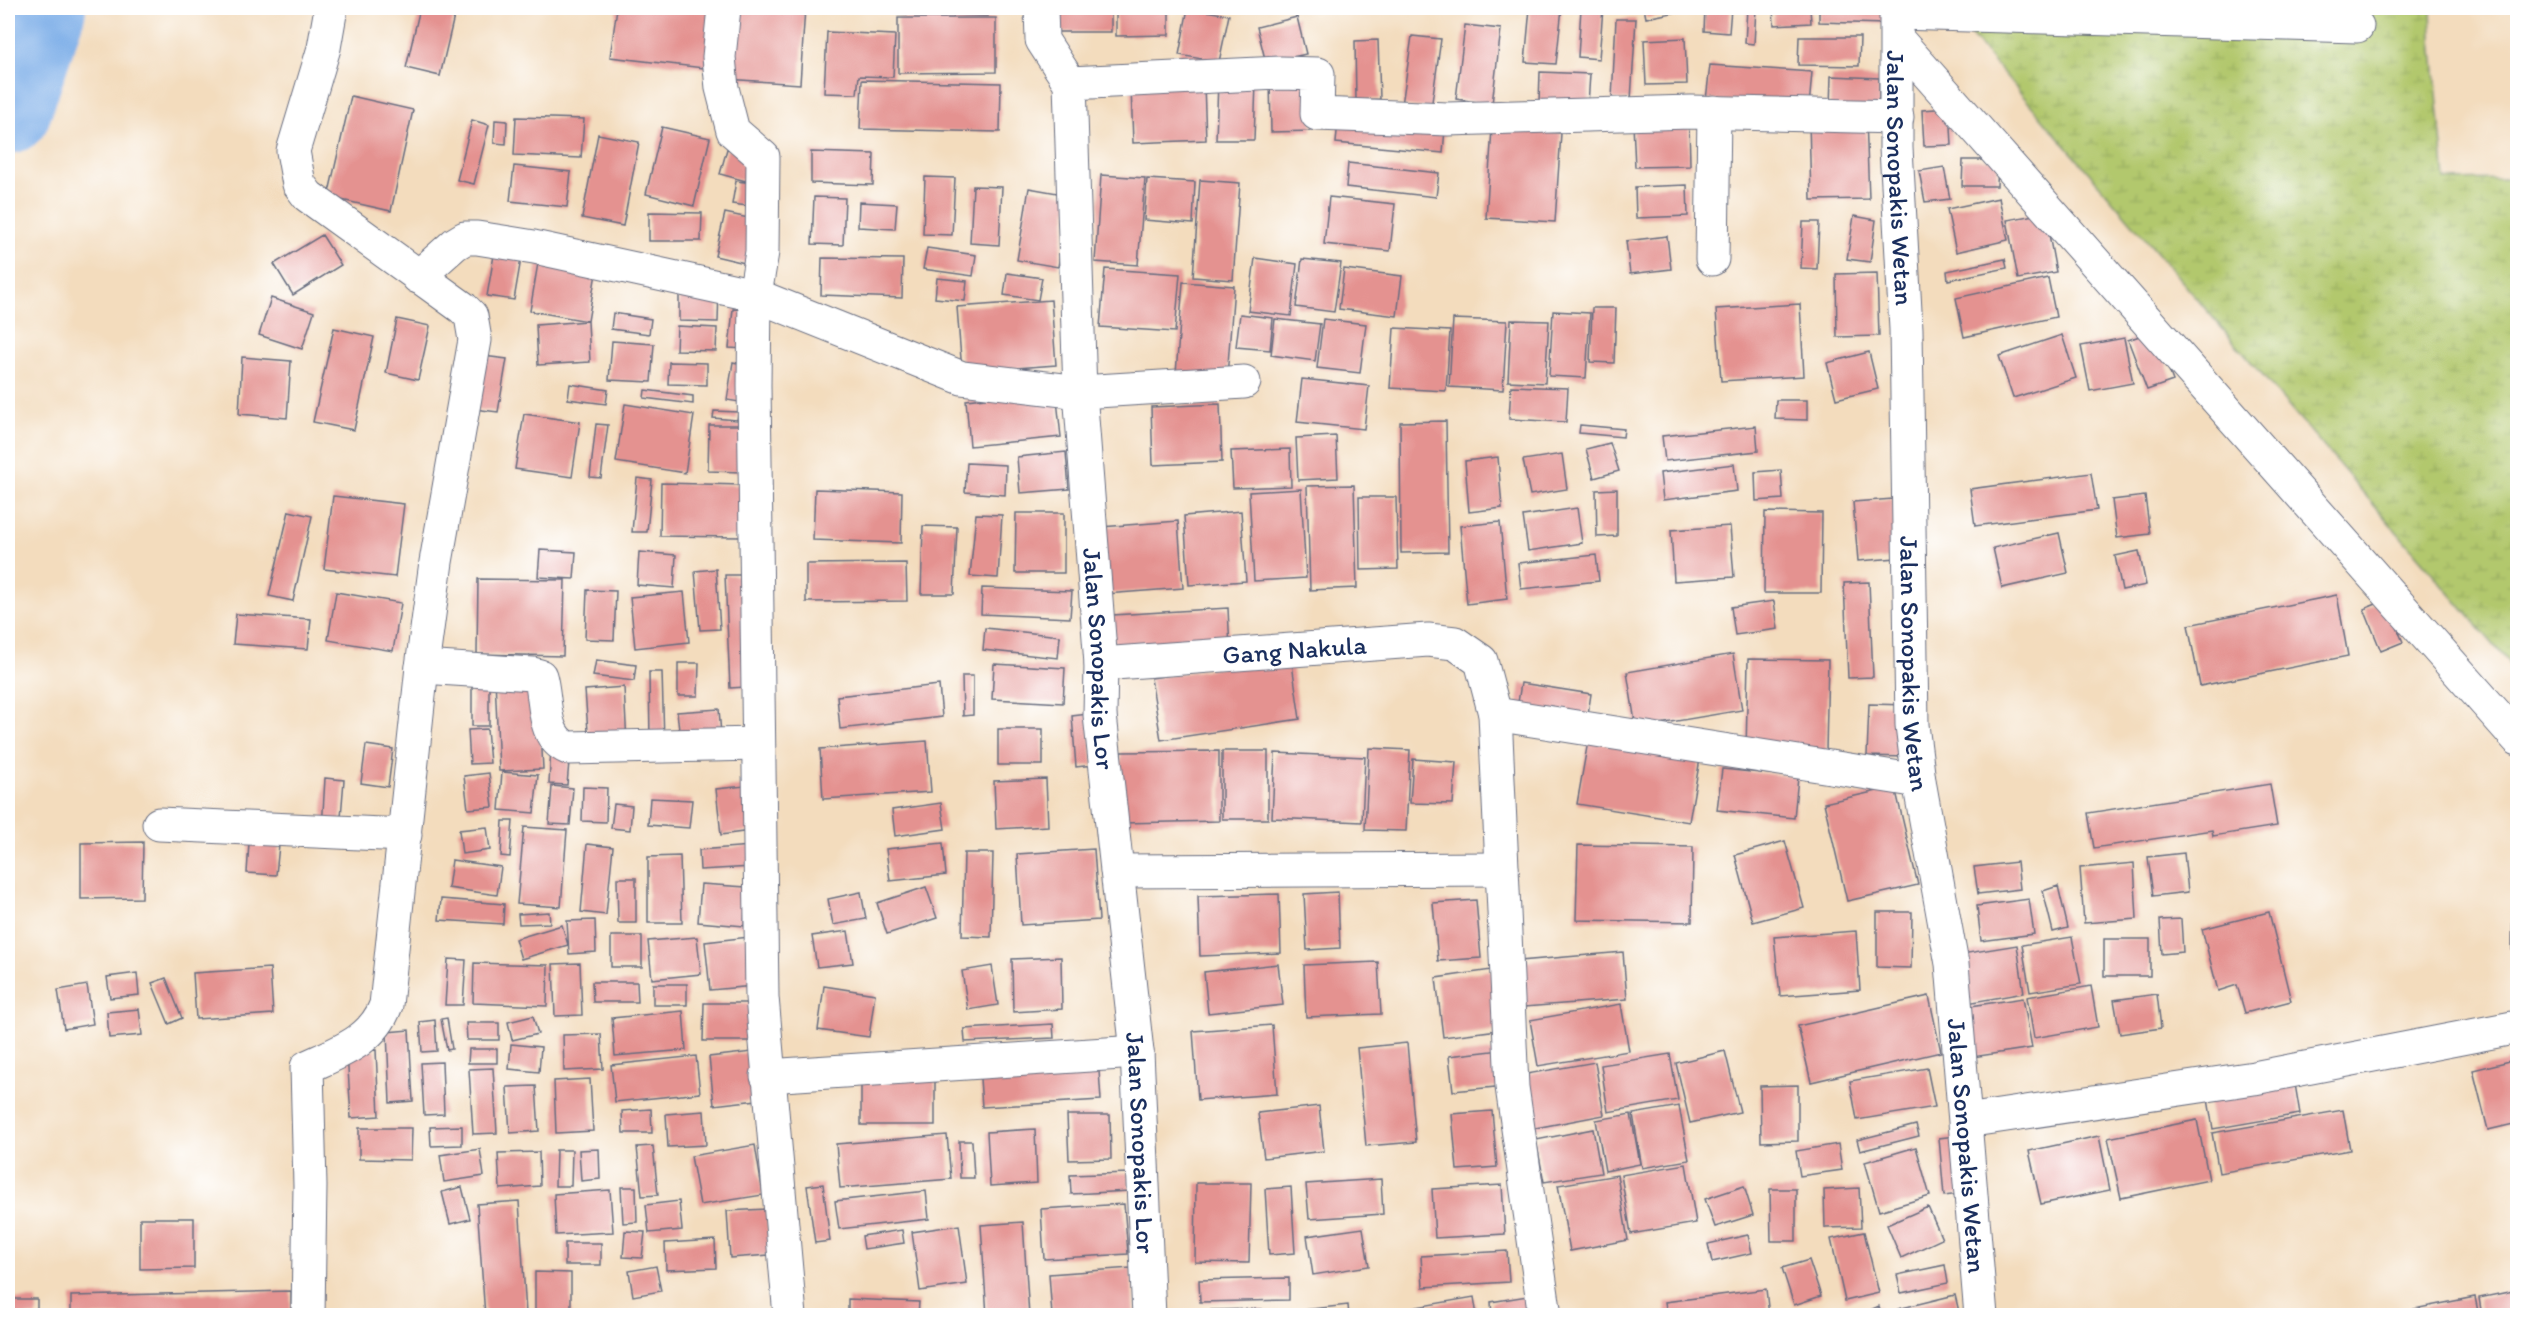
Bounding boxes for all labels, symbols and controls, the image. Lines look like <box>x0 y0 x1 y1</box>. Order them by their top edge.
street label: Jalan Sonopakis Wetan <box>1880 50 1921 307</box>
street label: Jalan Sonopakis Wetan <box>1893 536 1937 794</box>
street label: Jalan Sonopakis Lor <box>1076 547 1122 772</box>
street label: Gang Nakula <box>1221 629 1368 671</box>
street label: Jalan Sonopakis Wetan <box>1941 1017 1993 1275</box>
street label: Jalan Sonopakis Lor <box>1119 1030 1162 1255</box>

